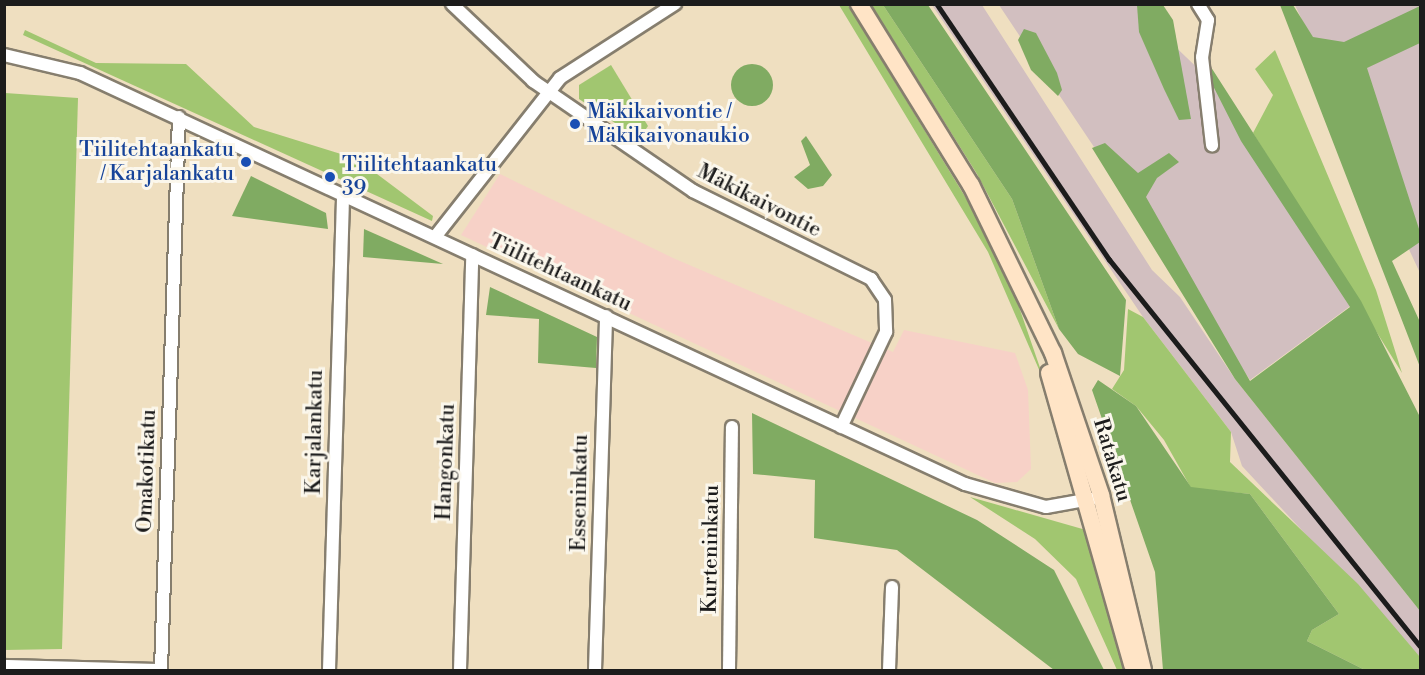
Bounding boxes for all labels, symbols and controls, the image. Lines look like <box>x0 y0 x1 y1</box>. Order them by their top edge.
place label: Mäkikaivontie / Mäkikaivonaukio <box>587 99 750 149</box>
marker: Mäkikaivontie / Mäkikaivonaukio <box>568 117 582 131</box>
place label: Tiilitehtaankatu / Karjalankatu <box>79 137 234 187</box>
place label: Tiilitehtaankatu 39 <box>342 152 497 202</box>
marker: Tiilitehtaankatu / Karjalankatu <box>239 155 253 169</box>
street label: Mäkikaivontie <box>693 159 825 243</box>
marker: Tiilitehtaankatu 39 <box>323 170 337 184</box>
street label: Tiilitehtaankatu <box>484 229 636 317</box>
street label: Karjalankatu <box>301 369 329 495</box>
street label: Hangonkatu <box>431 403 461 521</box>
street label: Omakotikatu <box>132 409 162 533</box>
street label: Ratakatu <box>1087 415 1137 505</box>
street label: Esseninkatu <box>566 434 594 552</box>
street label: Kurteninkatu <box>697 484 725 614</box>

